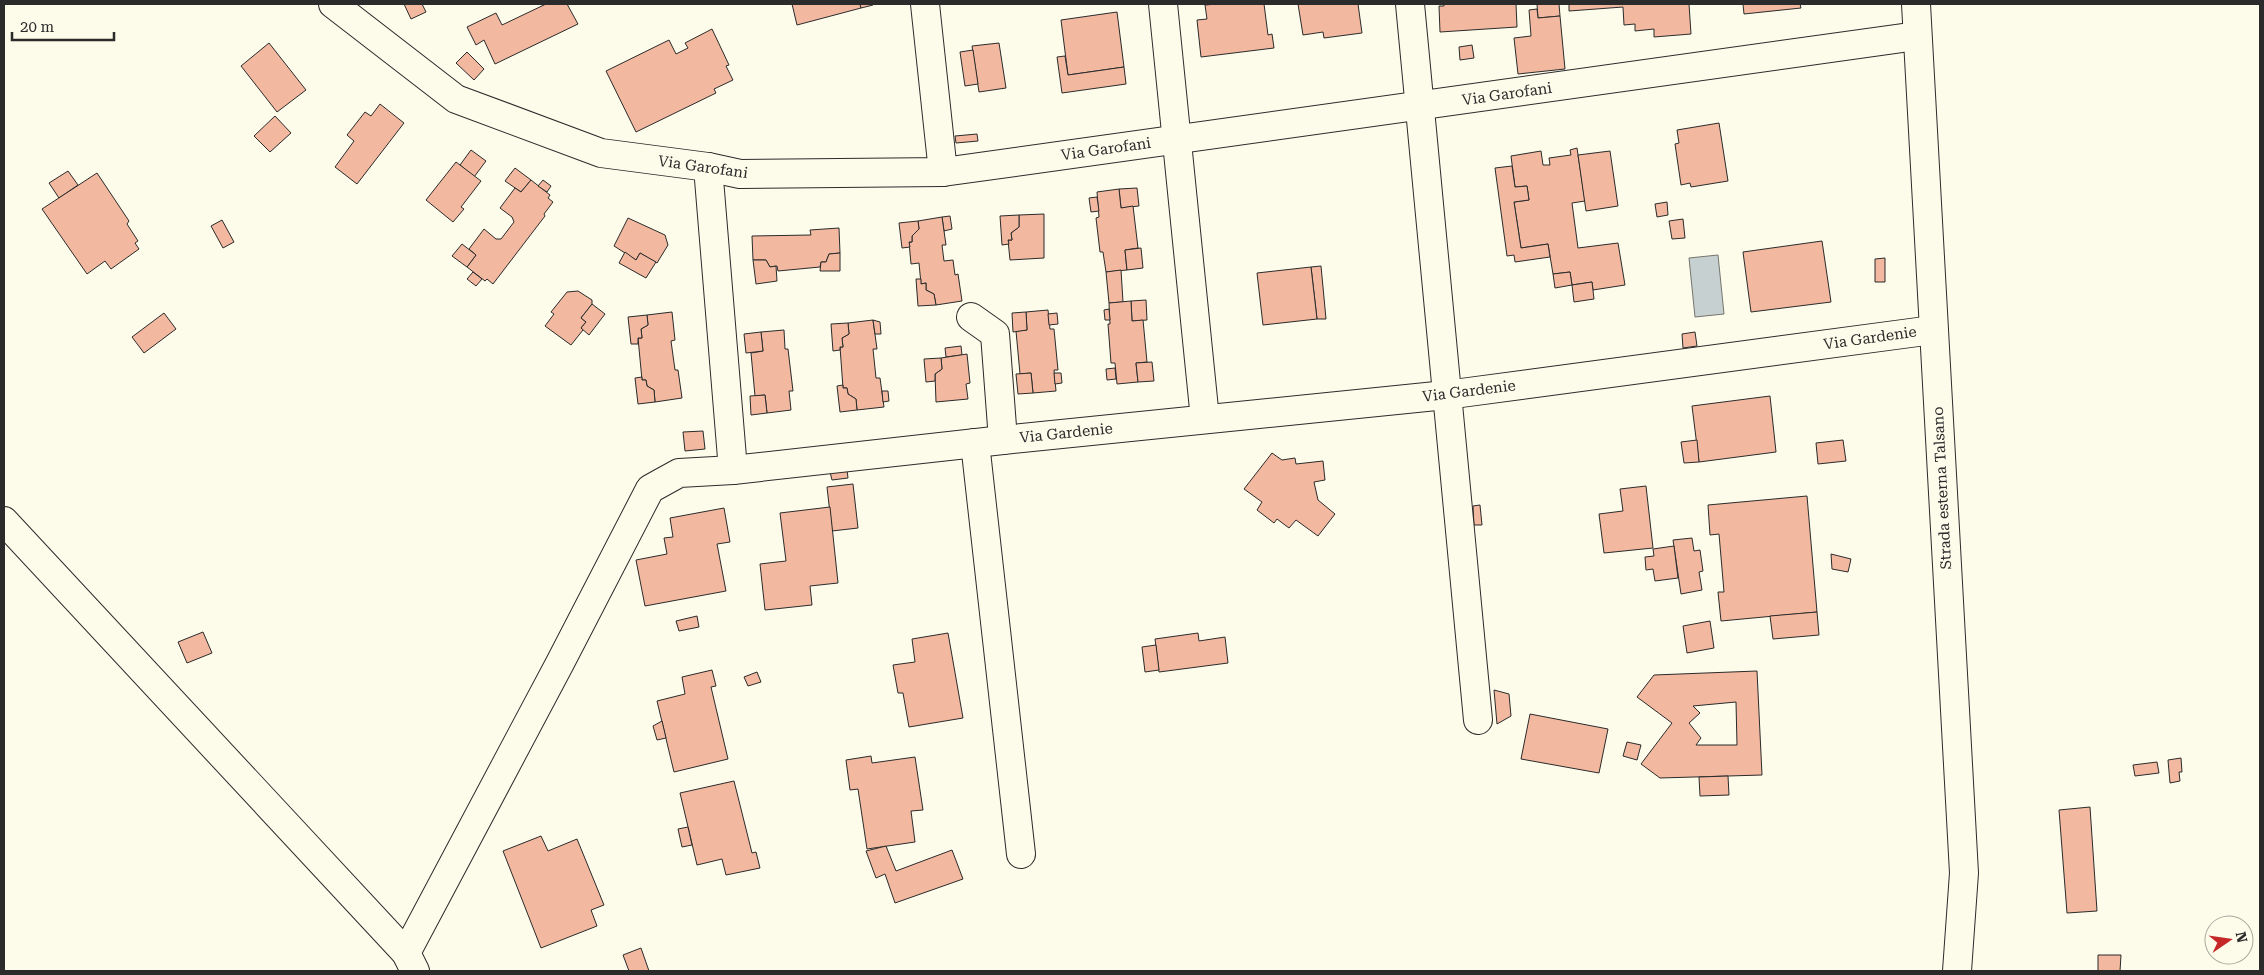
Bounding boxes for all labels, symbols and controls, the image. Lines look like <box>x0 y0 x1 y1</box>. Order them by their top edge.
scale bar <box>12 10 115 42</box>
text: 20 m <box>20 18 55 36</box>
street label: Via Garofani <box>1461 79 1553 109</box>
street label: Via Garofani <box>1060 134 1152 164</box>
street label: Via Garofani <box>657 152 749 182</box>
street label: Via Gardenie <box>1822 323 1918 353</box>
street label: Via Gardenie <box>1421 376 1517 406</box>
street label: Strada esterna Talsano <box>1929 406 1955 570</box>
street label: Via Gardenie <box>1018 419 1114 447</box>
north arrow <box>2204 915 2254 965</box>
text: N <box>2233 930 2251 944</box>

